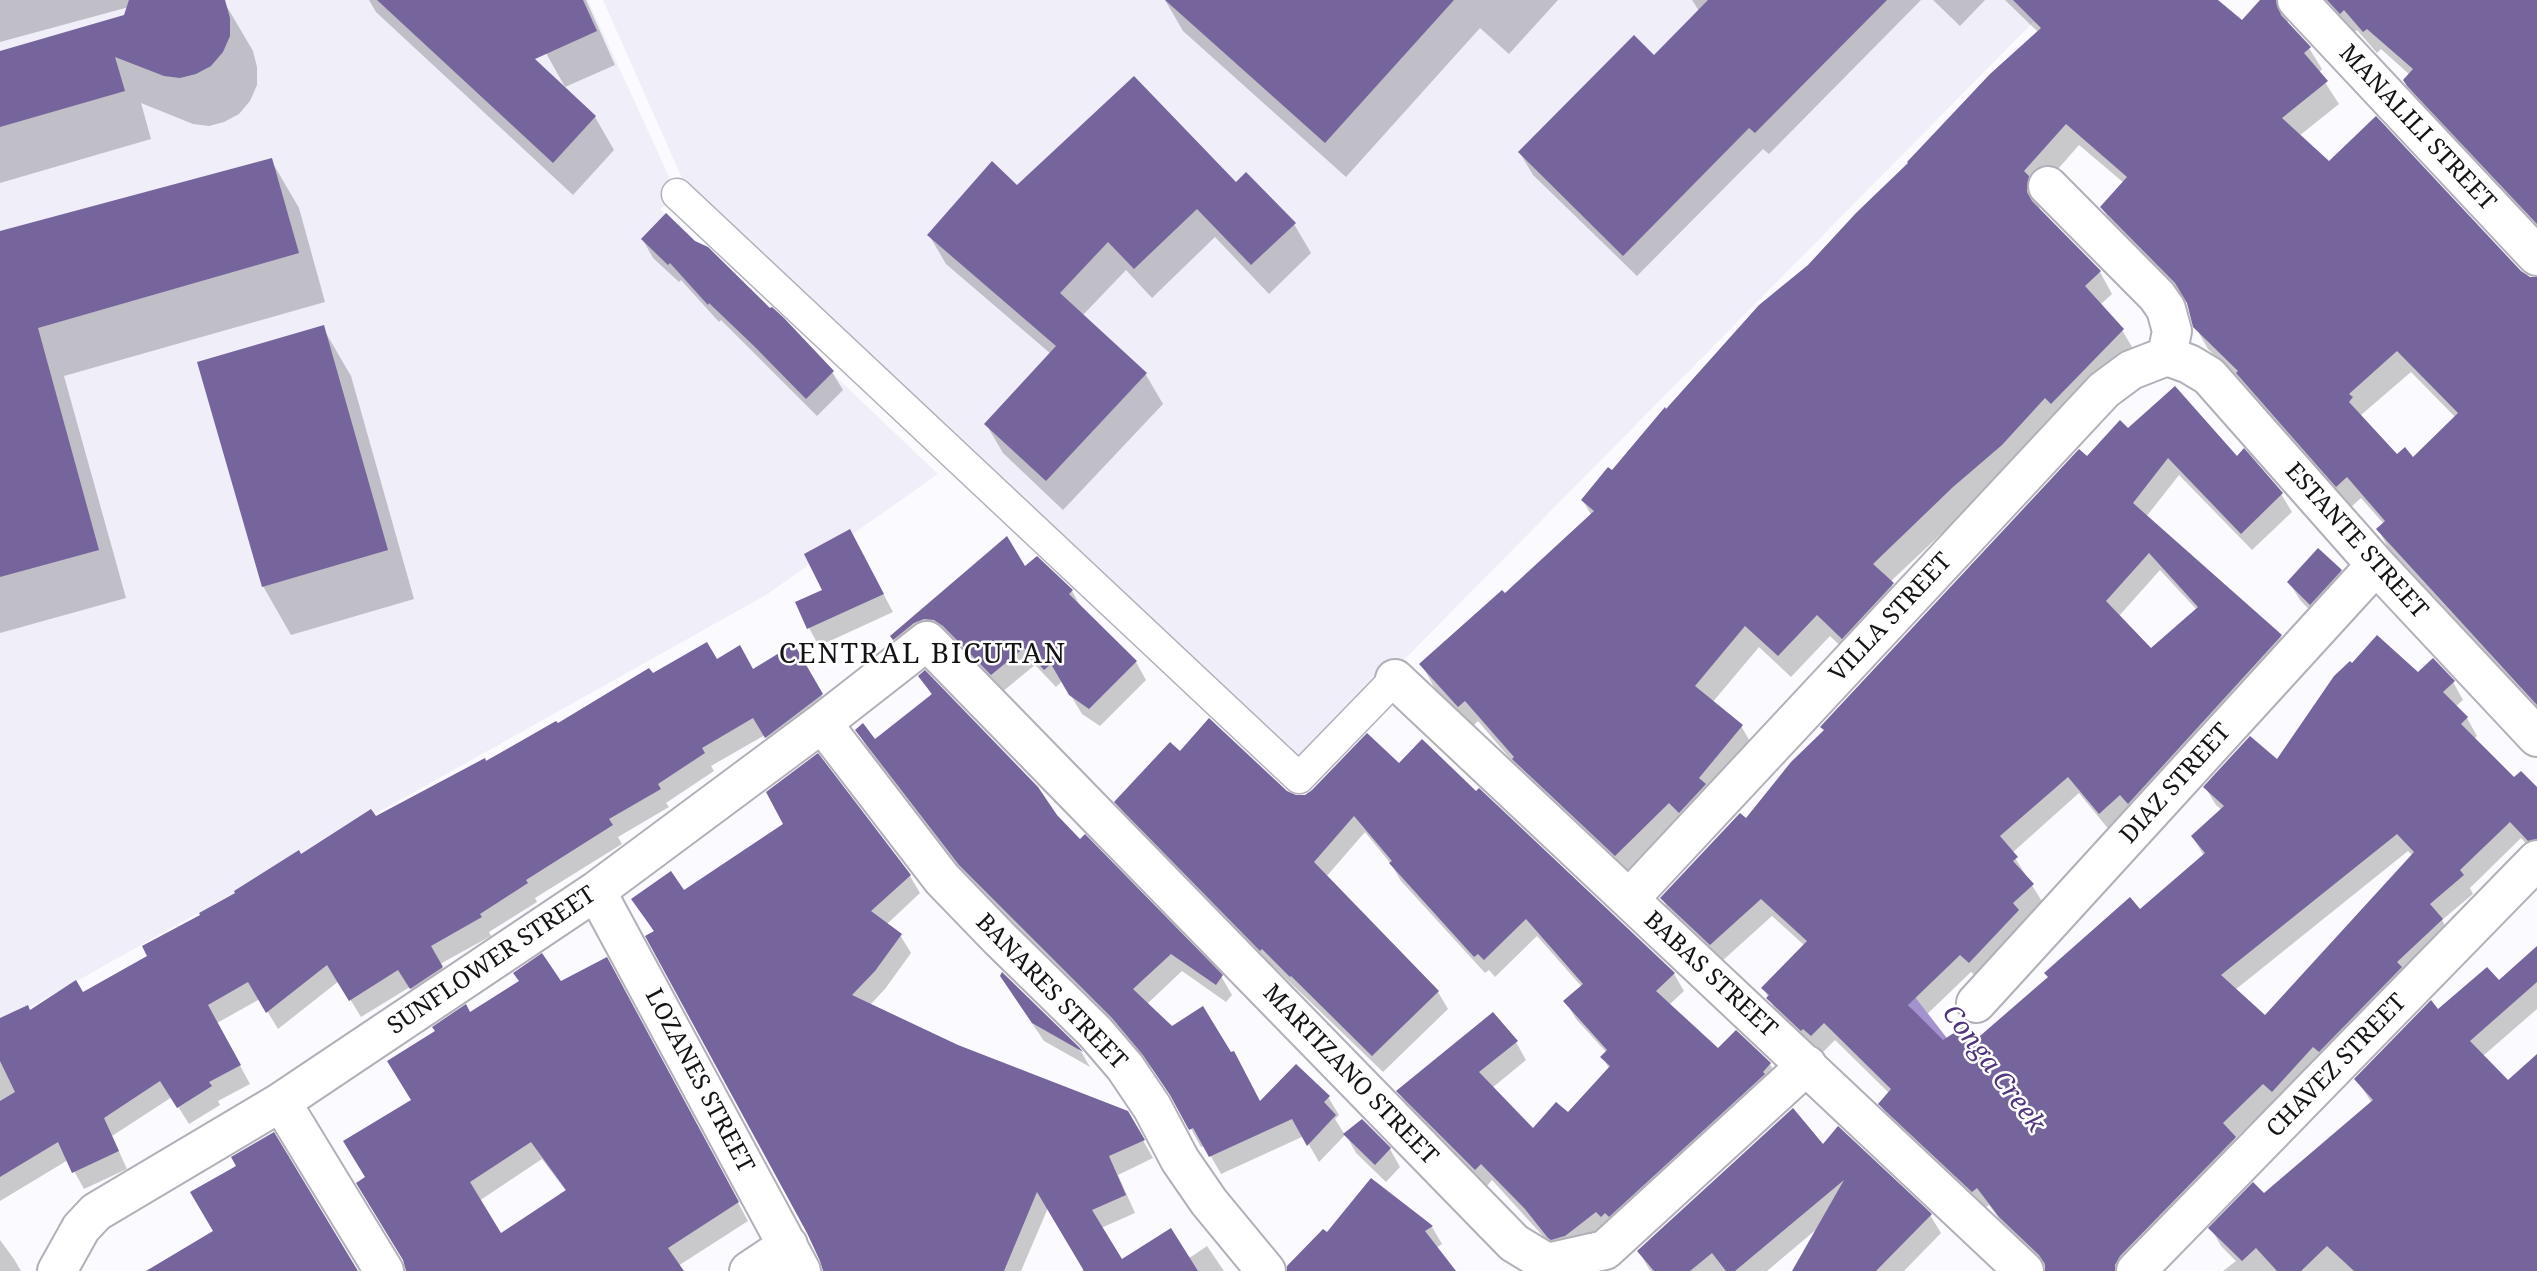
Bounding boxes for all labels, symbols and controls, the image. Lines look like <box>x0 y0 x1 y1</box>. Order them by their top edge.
street label: MANALILI STREET <box>2333 39 2501 217</box>
street label: ESTANTE STREET <box>2279 457 2433 625</box>
street label: VILLA STREET <box>1824 548 1958 688</box>
district label: CENTRAL BICUTAN <box>781 638 1065 672</box>
street label: DIAZ STREET <box>2115 718 2237 850</box>
street label: SUNFLOWER STREET <box>383 881 601 1041</box>
street label: BABAS STREET <box>1638 906 1782 1044</box>
street label: BANARES STREET <box>969 908 1133 1076</box>
street label: MARTIZANO STREET <box>1257 979 1443 1171</box>
street label: LOZANES STREET <box>638 984 760 1178</box>
street label: CHAVEZ STREET <box>2261 988 2413 1144</box>
water label: Conga Creek <box>1935 999 2051 1139</box>

